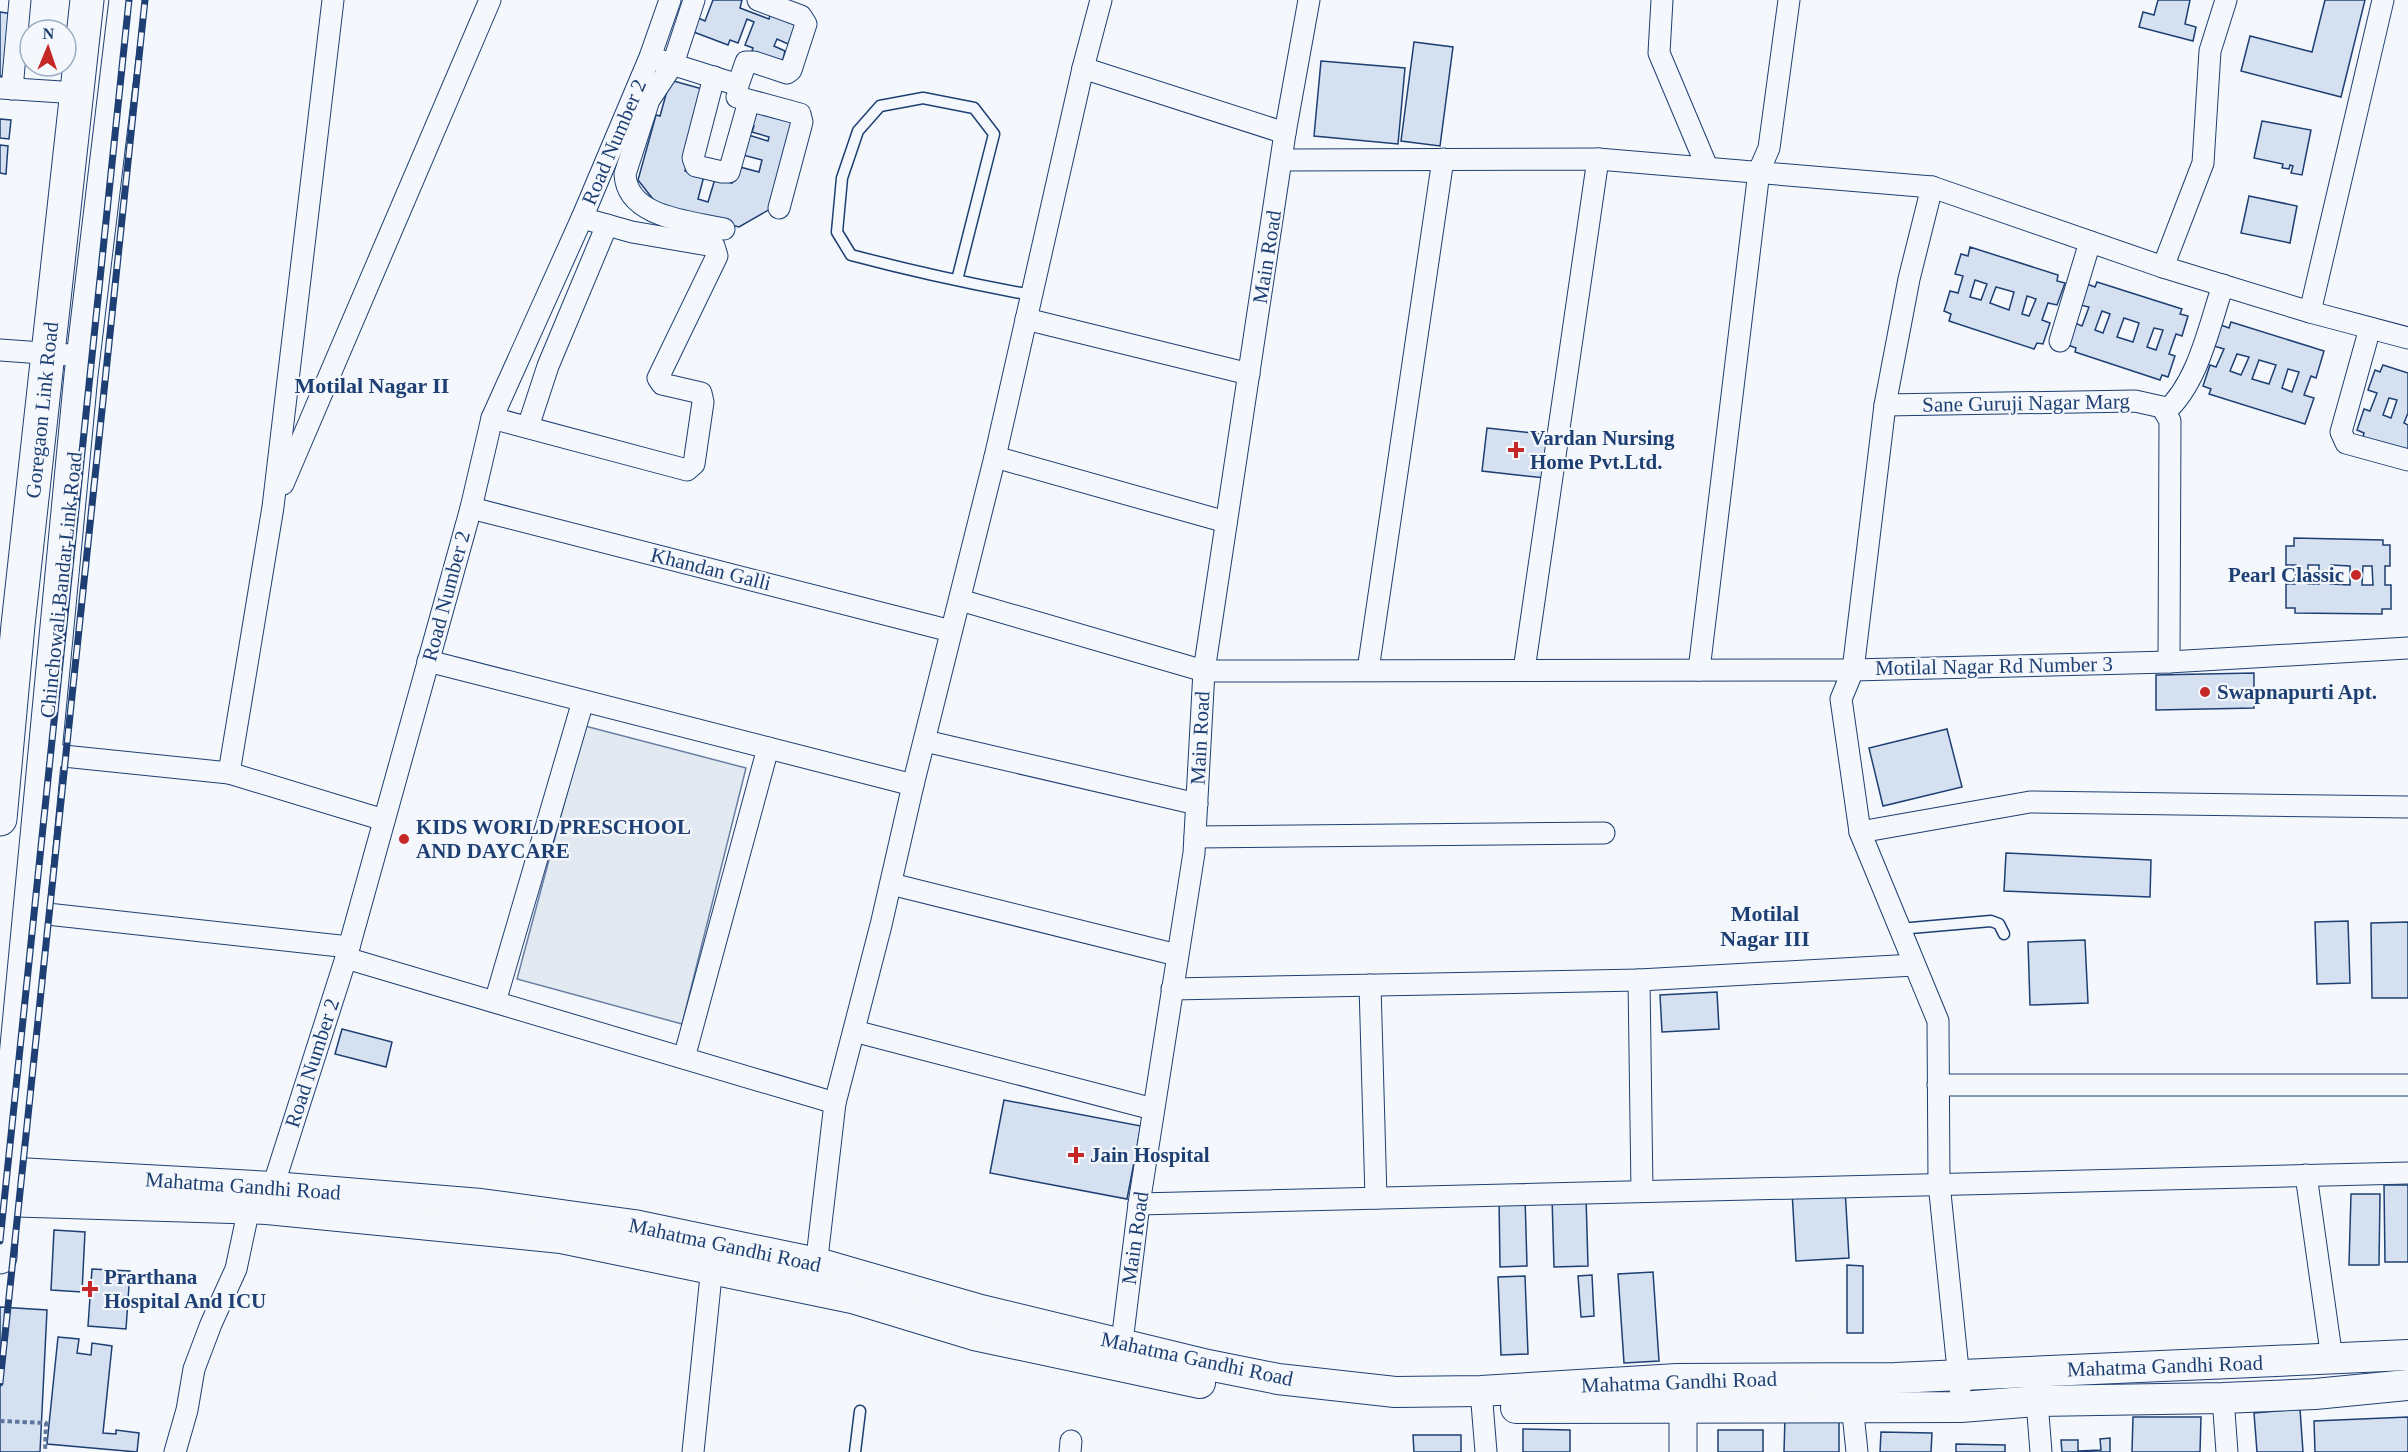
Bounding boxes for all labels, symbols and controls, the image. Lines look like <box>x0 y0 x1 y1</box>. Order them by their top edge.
north arrow <box>18 18 78 78</box>
text: N <box>42 25 55 42</box>
street label: Road Number 2 <box>577 76 651 208</box>
street label: Main Road <box>1248 208 1286 305</box>
street label: Goregaon Link Road <box>21 320 63 499</box>
district label: Motilal Nagar II <box>295 373 449 398</box>
street label: Sane Guruji Nagar Marg <box>1922 389 2131 417</box>
place label: Vardan Nursing Home Pvt.Ltd. <box>1530 426 1675 474</box>
marker: Vardan Nursing Home Pvt.Ltd. <box>1507 441 1525 459</box>
street label: Chinchowali Bandar Link Road <box>35 450 87 719</box>
street label: Road Number 2 <box>417 528 475 664</box>
street label: Khandan Galli <box>648 542 774 596</box>
place label: Pearl Classic <box>2228 563 2344 587</box>
marker: Pearl Classic <box>2349 568 2363 582</box>
street label: Motilal Nagar Rd Number 3 <box>1875 652 2113 680</box>
place label: Swapnapurti Apt. <box>2217 680 2377 704</box>
marker: Swapnapurti Apt. <box>2198 685 2212 699</box>
street label: Main Road <box>1186 690 1214 786</box>
place label: KIDS WORLD PRESCHOOL AND DAYCARE <box>416 815 691 863</box>
marker: KIDS WORLD PRESCHOOL AND DAYCARE <box>397 832 411 846</box>
district label: Motilal Nagar III <box>1720 901 1810 951</box>
street label: Road Number 2 <box>280 995 344 1131</box>
place label: Jain Hospital <box>1090 1143 1210 1167</box>
marker: Jain Hospital <box>1067 1146 1085 1164</box>
street label: Mahatma Gandhi Road <box>144 1167 342 1205</box>
street label: Main Road <box>1117 1189 1153 1286</box>
street label: Mahatma Gandhi Road <box>627 1213 824 1277</box>
place label: Prarthana Hospital And ICU <box>104 1265 266 1313</box>
marker: Prarthana Hospital And ICU <box>81 1280 99 1298</box>
street label: Mahatma Gandhi Road <box>1099 1327 1296 1391</box>
street label: Mahatma Gandhi Road <box>2067 1351 2264 1381</box>
street label: Mahatma Gandhi Road <box>1581 1367 1778 1397</box>

